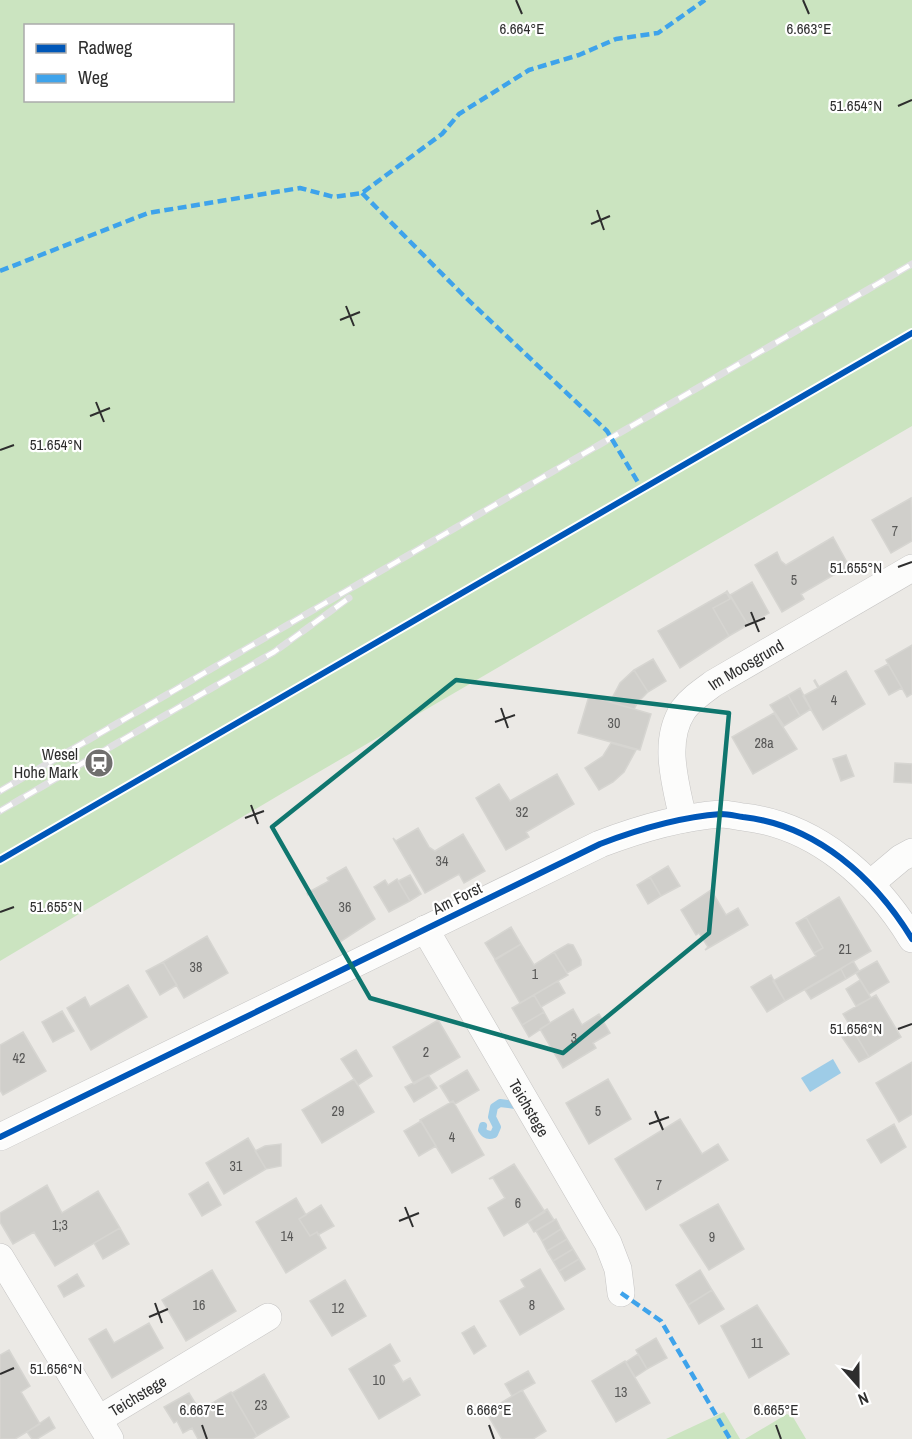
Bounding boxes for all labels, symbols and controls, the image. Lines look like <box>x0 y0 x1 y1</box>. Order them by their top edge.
text: 6.664°E <box>500 18 545 39</box>
text: 6.663°E <box>787 18 832 39</box>
legend <box>24 24 234 102</box>
text: Radweg <box>78 35 133 60</box>
text: Weg <box>78 65 109 90</box>
text: 51.654°N <box>830 95 882 116</box>
text: 51.654°N <box>30 434 82 455</box>
house number: 7 <box>892 522 898 540</box>
text: 51.655°N <box>830 557 882 578</box>
house number: 5 <box>791 571 797 589</box>
street label: Im Moosgrund <box>703 634 787 695</box>
house number: 4 <box>831 691 838 709</box>
house number: 30 <box>608 714 620 732</box>
house number: 28a <box>754 734 774 752</box>
place label: Wesel Hohe Mark <box>14 743 78 783</box>
station icon: Wesel Hohe Mark <box>83 747 115 779</box>
house number: 32 <box>516 803 528 821</box>
house number: 34 <box>436 852 449 870</box>
street label: Am Forst <box>428 876 486 920</box>
text: 51.655°N <box>30 896 82 917</box>
house number: 36 <box>339 898 351 916</box>
house number: 21 <box>839 940 852 958</box>
house number: 38 <box>190 958 202 976</box>
house number: 1 <box>532 965 539 983</box>
text: 51.656°N <box>830 1018 882 1039</box>
house number: 3 <box>571 1029 577 1047</box>
house number: 2 <box>423 1043 429 1061</box>
house number: 42 <box>13 1049 25 1067</box>
street label: Teichstege <box>504 1075 555 1141</box>
house number: 29 <box>332 1102 344 1120</box>
house number: 5 <box>595 1102 601 1120</box>
house number: 4 <box>449 1128 456 1146</box>
house number: 31 <box>230 1157 243 1175</box>
house number: 7 <box>656 1176 662 1194</box>
house number: 6 <box>515 1194 521 1212</box>
house number: 1;3 <box>52 1216 68 1234</box>
house number: 14 <box>281 1227 294 1245</box>
house number: 9 <box>709 1228 715 1246</box>
house number: 16 <box>193 1296 205 1314</box>
house number: 8 <box>529 1296 535 1314</box>
house number: 12 <box>332 1299 344 1317</box>
house number: 11 <box>751 1334 764 1352</box>
north arrow <box>828 1355 888 1415</box>
text: 51.656°N <box>30 1358 82 1379</box>
street label: Teichstege <box>105 1370 170 1422</box>
house number: 10 <box>373 1371 385 1389</box>
house number: 13 <box>615 1383 627 1401</box>
text: N <box>855 1387 872 1411</box>
house number: 23 <box>255 1396 267 1414</box>
text: 6.667°E <box>180 1399 225 1420</box>
text: 6.666°E <box>467 1399 512 1420</box>
text: 6.665°E <box>754 1399 799 1420</box>

